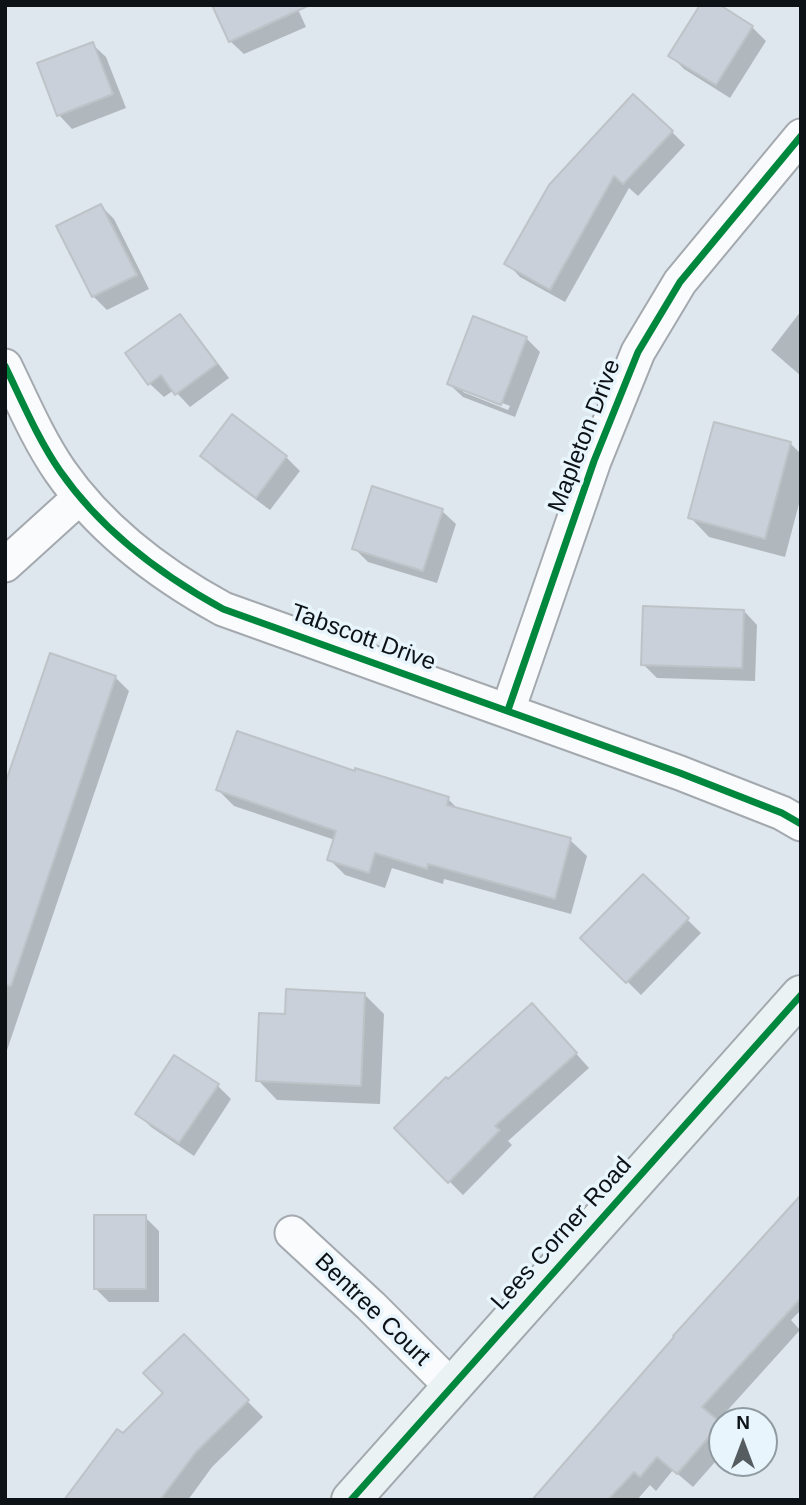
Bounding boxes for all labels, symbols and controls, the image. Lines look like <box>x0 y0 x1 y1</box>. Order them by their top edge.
street label: Mapleton Drive <box>543 355 627 517</box>
street label: Tabscott Drive <box>287 598 439 678</box>
street label: Lees Corner Road <box>486 1151 638 1317</box>
street label: Bentree Court <box>308 1248 436 1372</box>
north arrow <box>708 1407 778 1477</box>
text: N <box>736 1412 750 1433</box>

